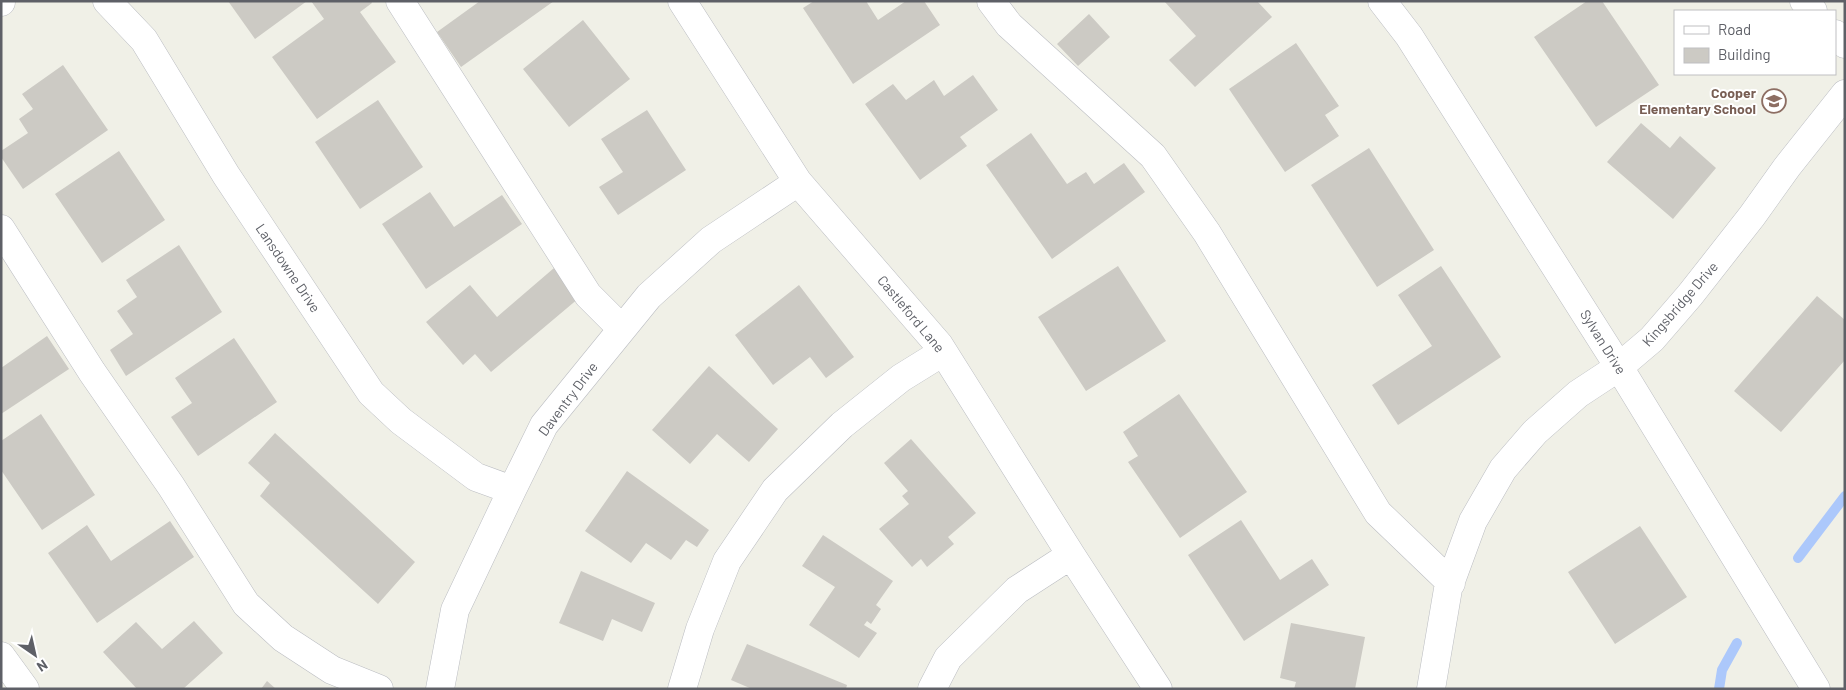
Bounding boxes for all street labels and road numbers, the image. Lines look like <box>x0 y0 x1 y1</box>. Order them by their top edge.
street label: Lansdowne Drive <box>252 220 324 315</box>
street label: Kingsbridge Drive <box>1638 258 1721 350</box>
street label: Castleford Lane <box>874 272 949 356</box>
street label: Sylvan Drive <box>1577 306 1630 377</box>
street label: Daventry Drive <box>534 358 601 439</box>

